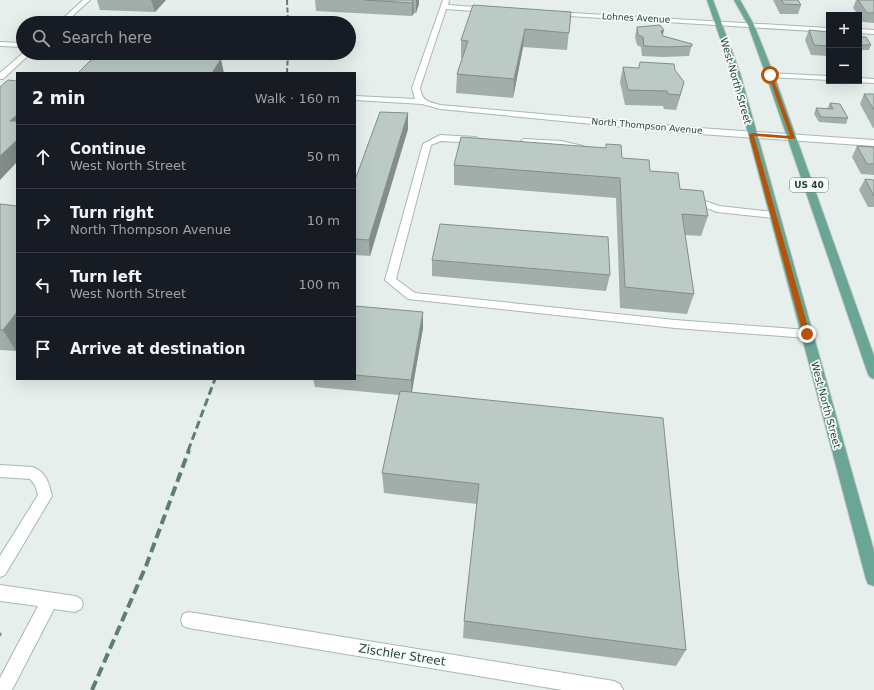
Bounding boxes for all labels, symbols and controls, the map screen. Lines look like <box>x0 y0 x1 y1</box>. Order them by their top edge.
street label: Lohnes Avenue <box>602 11 671 25</box>
map controls <box>826 12 862 84</box>
button: + <box>826 12 862 48</box>
search box <box>16 16 356 60</box>
icon: search <box>30 27 52 49</box>
text: Search here <box>62 29 152 47</box>
street label: West North Street <box>718 37 754 126</box>
button: − <box>826 48 862 84</box>
route start <box>761 66 779 84</box>
text: 2 min <box>32 88 85 108</box>
text: Walk · 160 m <box>255 91 340 106</box>
street label: North Thompson Avenue <box>591 116 703 136</box>
text: Continue <box>70 140 146 158</box>
icon: ahead <box>32 146 54 168</box>
text: 50 m <box>307 149 340 164</box>
text: West North Street <box>70 158 186 173</box>
road number: US 40 <box>790 178 828 192</box>
text: Turn right <box>70 204 154 222</box>
icon: right <box>32 210 54 232</box>
text: 10 m <box>307 213 340 228</box>
text: North Thompson Avenue <box>70 222 231 237</box>
text: Turn left <box>70 268 142 286</box>
icon: left <box>32 274 54 296</box>
text: 100 m <box>298 277 340 292</box>
text: West North Street <box>70 286 186 301</box>
route end <box>798 325 816 343</box>
icon: arrive <box>32 338 54 360</box>
text: Arrive at destination <box>70 340 245 358</box>
street label: West North Street <box>809 360 843 450</box>
street label: Zischler Street <box>357 641 447 669</box>

